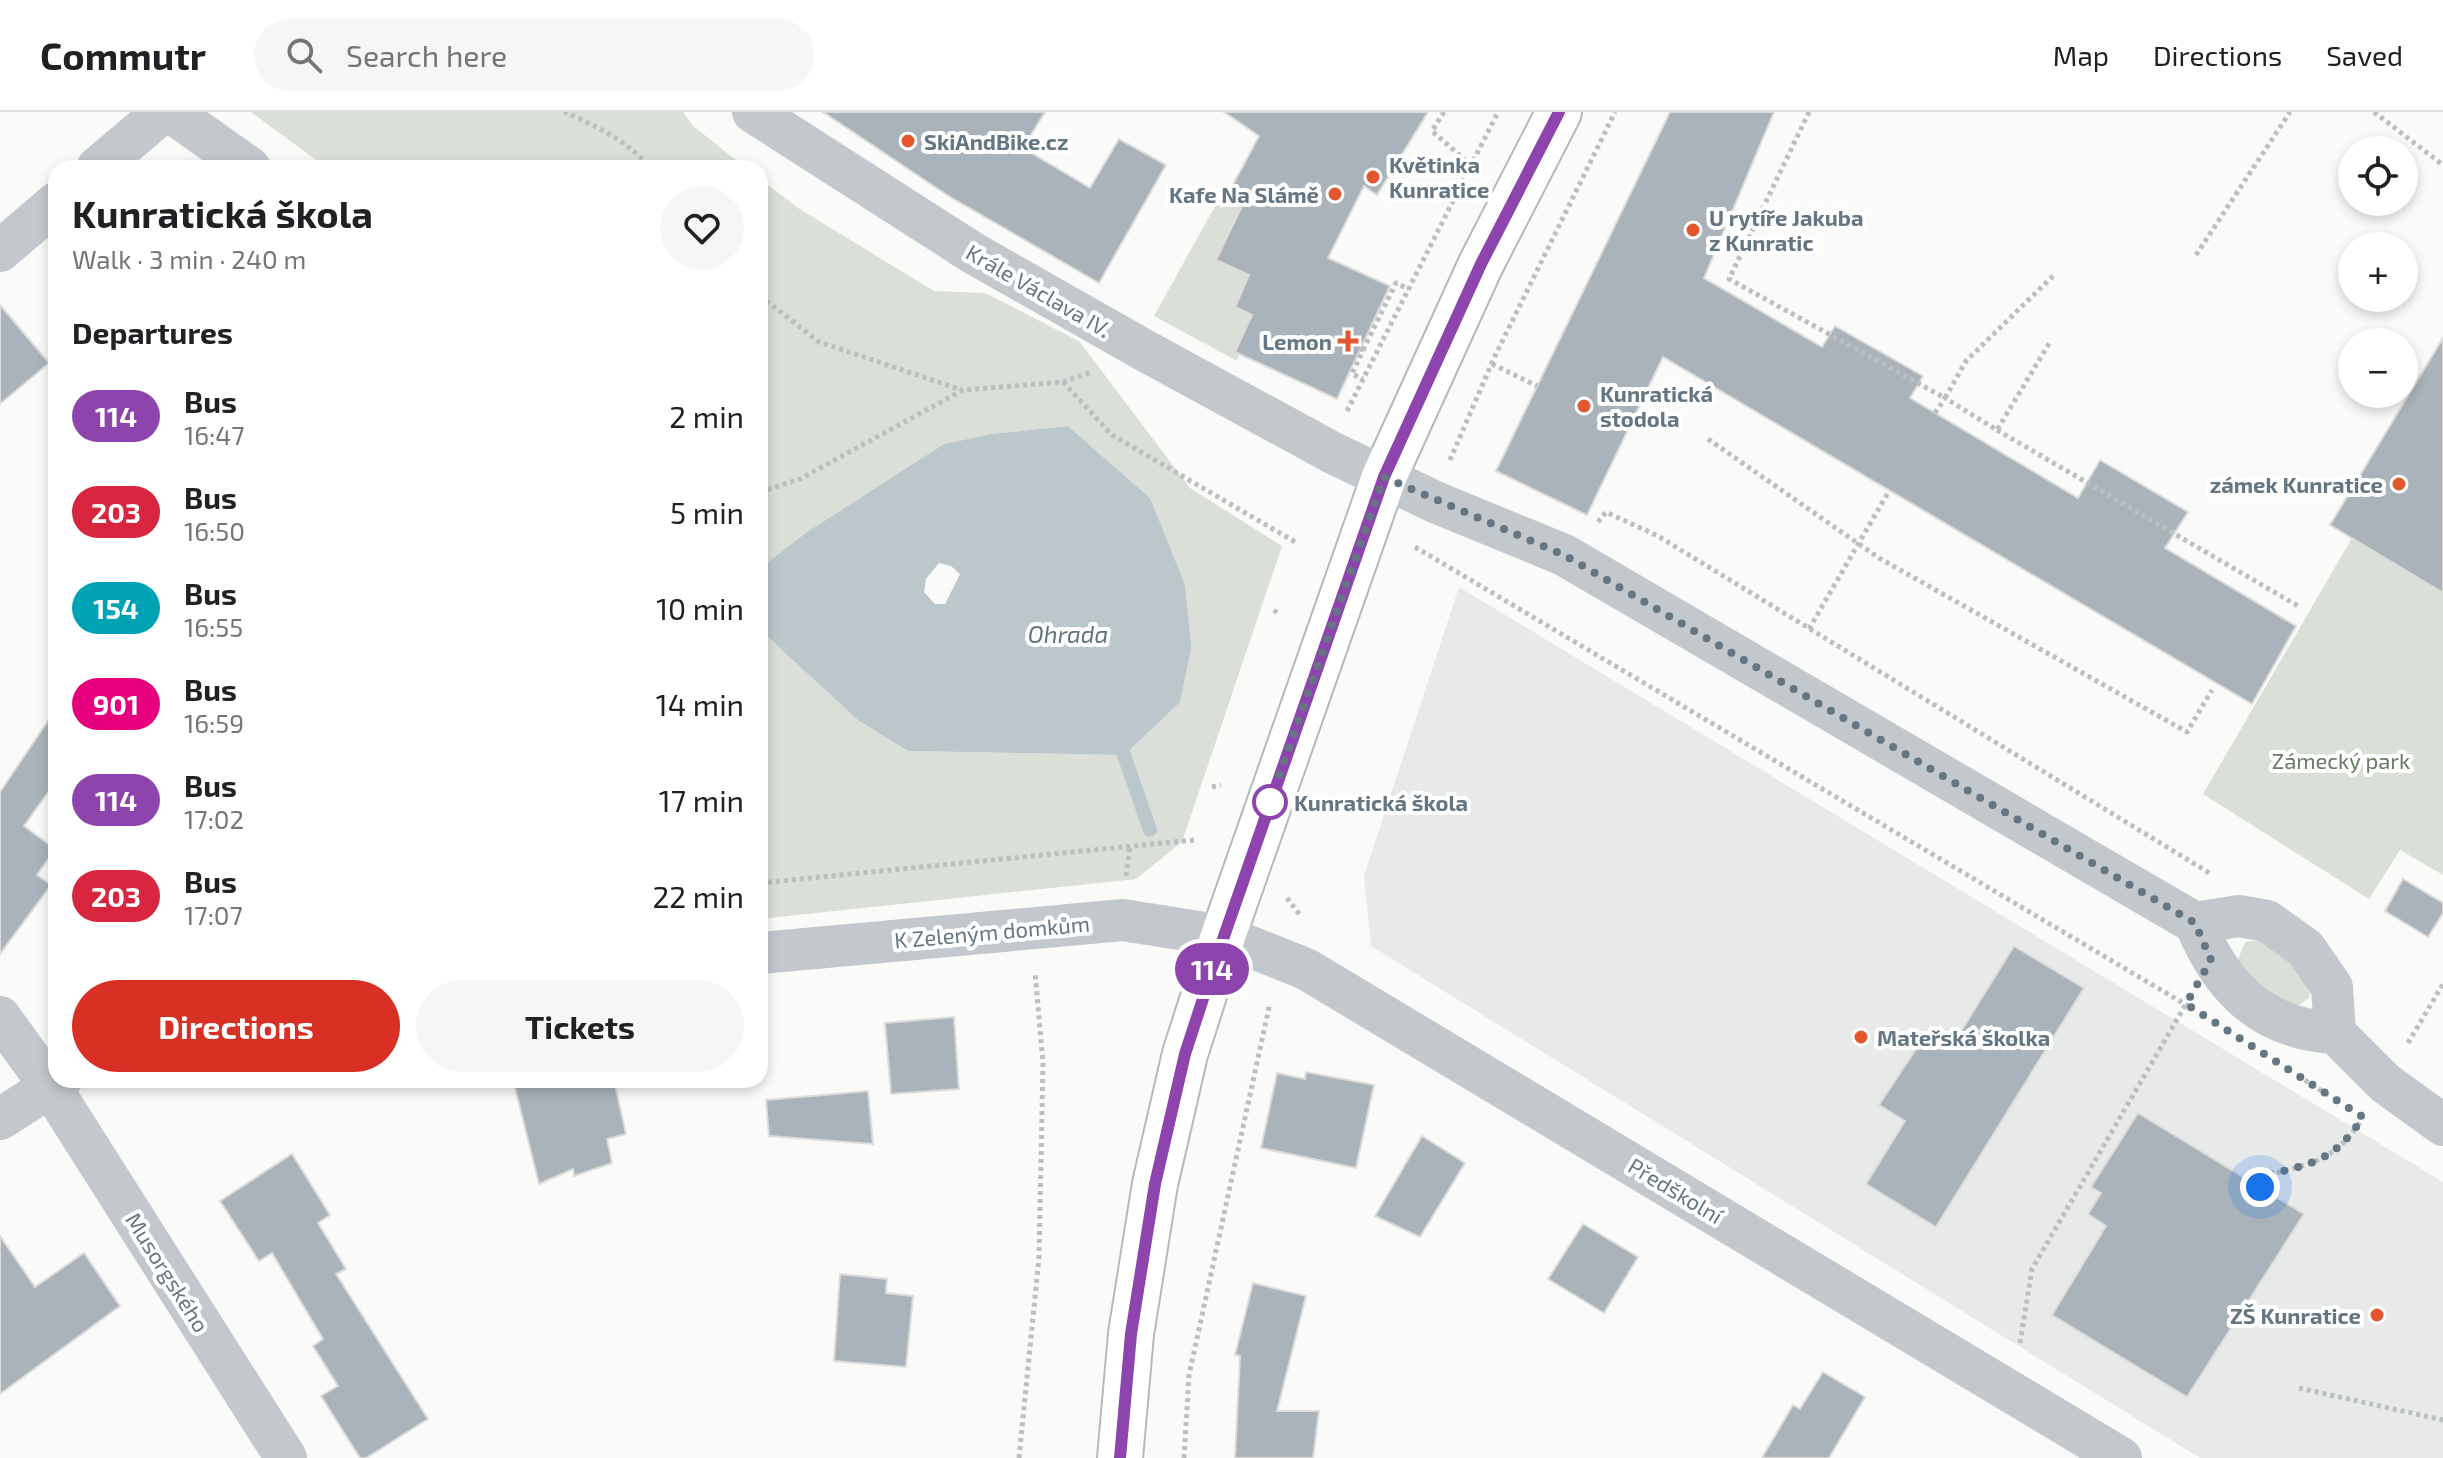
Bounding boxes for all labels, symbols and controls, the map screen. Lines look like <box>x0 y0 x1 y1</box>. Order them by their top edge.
search box <box>254 19 814 91</box>
text: Commutr <box>40 32 206 78</box>
icon: search <box>282 33 326 77</box>
text: Search here <box>346 37 507 73</box>
text: Map <box>2053 38 2109 72</box>
text: Directions <box>2153 38 2282 72</box>
text: Saved <box>2326 38 2403 72</box>
place label: SkiAndBike.cz <box>924 128 1069 154</box>
marker: SkiAndBike.cz <box>899 132 917 150</box>
map controls <box>2338 136 2418 408</box>
button: locate <box>2338 136 2418 216</box>
place label: Květinka Kunratice <box>1389 151 1490 202</box>
marker: Květinka Kunratice <box>1364 168 1382 186</box>
place label: Kafe Na Slámě <box>1169 181 1319 207</box>
marker: Kafe Na Slámě <box>1326 185 1344 203</box>
button: heart <box>660 186 744 270</box>
text: Kunratická škola <box>72 190 373 236</box>
place label: U rytíře Jakuba z Kunratic <box>1709 204 1863 255</box>
marker: U rytíře Jakuba z Kunratic <box>1684 221 1702 239</box>
button: + <box>2338 232 2418 312</box>
street label: Krále Václava IV. <box>962 238 1116 342</box>
text: Walk · 3 min · 240 m <box>72 243 306 274</box>
text: Departures <box>72 314 233 350</box>
place label: Lemon <box>1262 328 1332 354</box>
button: − <box>2338 328 2418 408</box>
marker: Lemon <box>1339 332 1357 350</box>
place label: Kunratická stodola <box>1600 380 1713 431</box>
text: Bus <box>184 383 237 419</box>
marker: Kunratická stodola <box>1575 397 1593 415</box>
text: 2 min <box>669 398 744 434</box>
text: 114 <box>95 399 137 433</box>
text: 16:47 <box>184 419 245 450</box>
place label: zámek Kunratice <box>2210 471 2383 497</box>
marker: zámek Kunratice <box>2390 475 2408 493</box>
text: Bus <box>184 479 237 515</box>
text: 5 min <box>670 494 744 530</box>
text: 203 <box>91 495 141 529</box>
text: 16:50 <box>184 515 245 546</box>
text: Bus <box>184 575 237 611</box>
text: 10 min <box>656 590 744 626</box>
text: 154 <box>93 591 139 625</box>
text: 16:55 <box>184 611 243 642</box>
water label: Ohrada <box>1028 619 1108 648</box>
text: Bus <box>184 671 237 707</box>
text: 14 min <box>656 686 744 722</box>
text: 901 <box>93 687 139 721</box>
text: 16:59 <box>184 707 244 738</box>
park label: Zámecký park <box>2272 747 2410 773</box>
text: Bus <box>184 767 237 803</box>
text: 17 min <box>659 782 744 818</box>
text: 114 <box>95 783 137 817</box>
marker: Kunratická škola <box>1253 785 1287 819</box>
place label: Kunratická škola <box>1294 789 1468 815</box>
text: 17:02 <box>184 803 244 834</box>
text: Bus <box>184 863 237 899</box>
text: 22 min <box>652 878 744 914</box>
text: 203 <box>91 879 141 913</box>
text: 17:07 <box>184 899 243 930</box>
street label: K Zeleným domkům <box>893 909 1091 953</box>
line badge: 114 <box>1166 943 1258 995</box>
text: 114 <box>1191 952 1233 986</box>
button: Directions <box>72 980 400 1072</box>
button: Tickets <box>416 980 744 1072</box>
place label: Mateřská školka <box>1877 1024 2050 1050</box>
marker: Mateřská školka <box>1852 1028 1870 1046</box>
street label: Předškolní <box>1624 1152 1729 1229</box>
your location <box>2240 1167 2280 1207</box>
street label: Musorgského <box>121 1208 215 1336</box>
place label: ZŠ Kunratice <box>2230 1302 2361 1328</box>
marker: ZŠ Kunratice <box>2368 1306 2386 1324</box>

